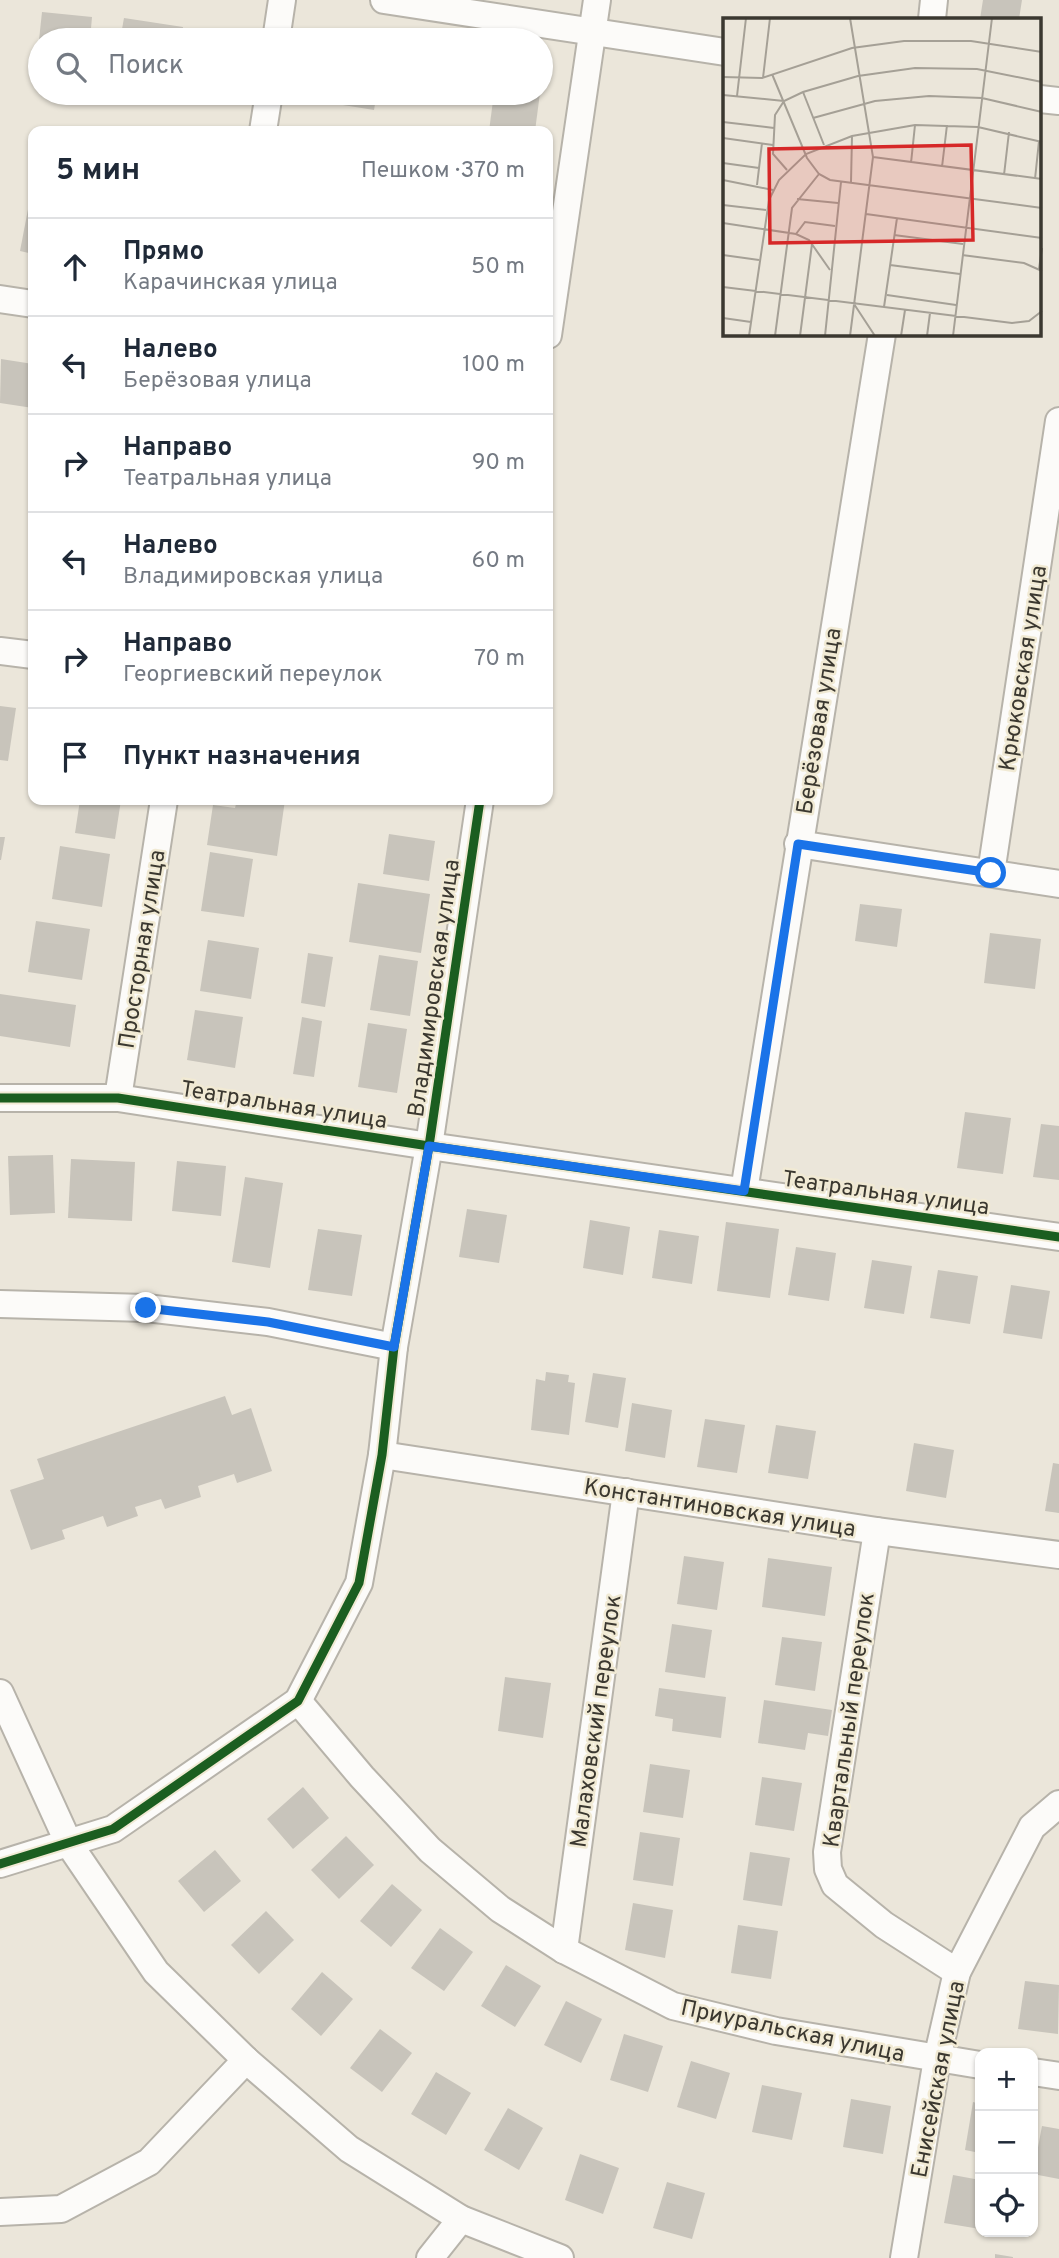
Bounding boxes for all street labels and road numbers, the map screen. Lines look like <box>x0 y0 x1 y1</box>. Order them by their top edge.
street label: Крюковская улица <box>994 563 1055 773</box>
street label: Берёзовая улица <box>791 626 850 817</box>
street label: Просторная улица <box>113 848 173 1051</box>
street label: Владимировская улица <box>403 858 468 1119</box>
street label: Театральная улица <box>178 1076 389 1137</box>
street label: Театральная улица <box>780 1166 991 1223</box>
street label: Константиновская улица <box>582 1474 858 1545</box>
street label: Квартальный переулок <box>818 1591 883 1850</box>
street label: Малаховский переулок <box>565 1593 630 1850</box>
street label: Енисейская улица <box>906 1979 973 2180</box>
street label: Приуральская улица <box>678 1995 907 2070</box>

